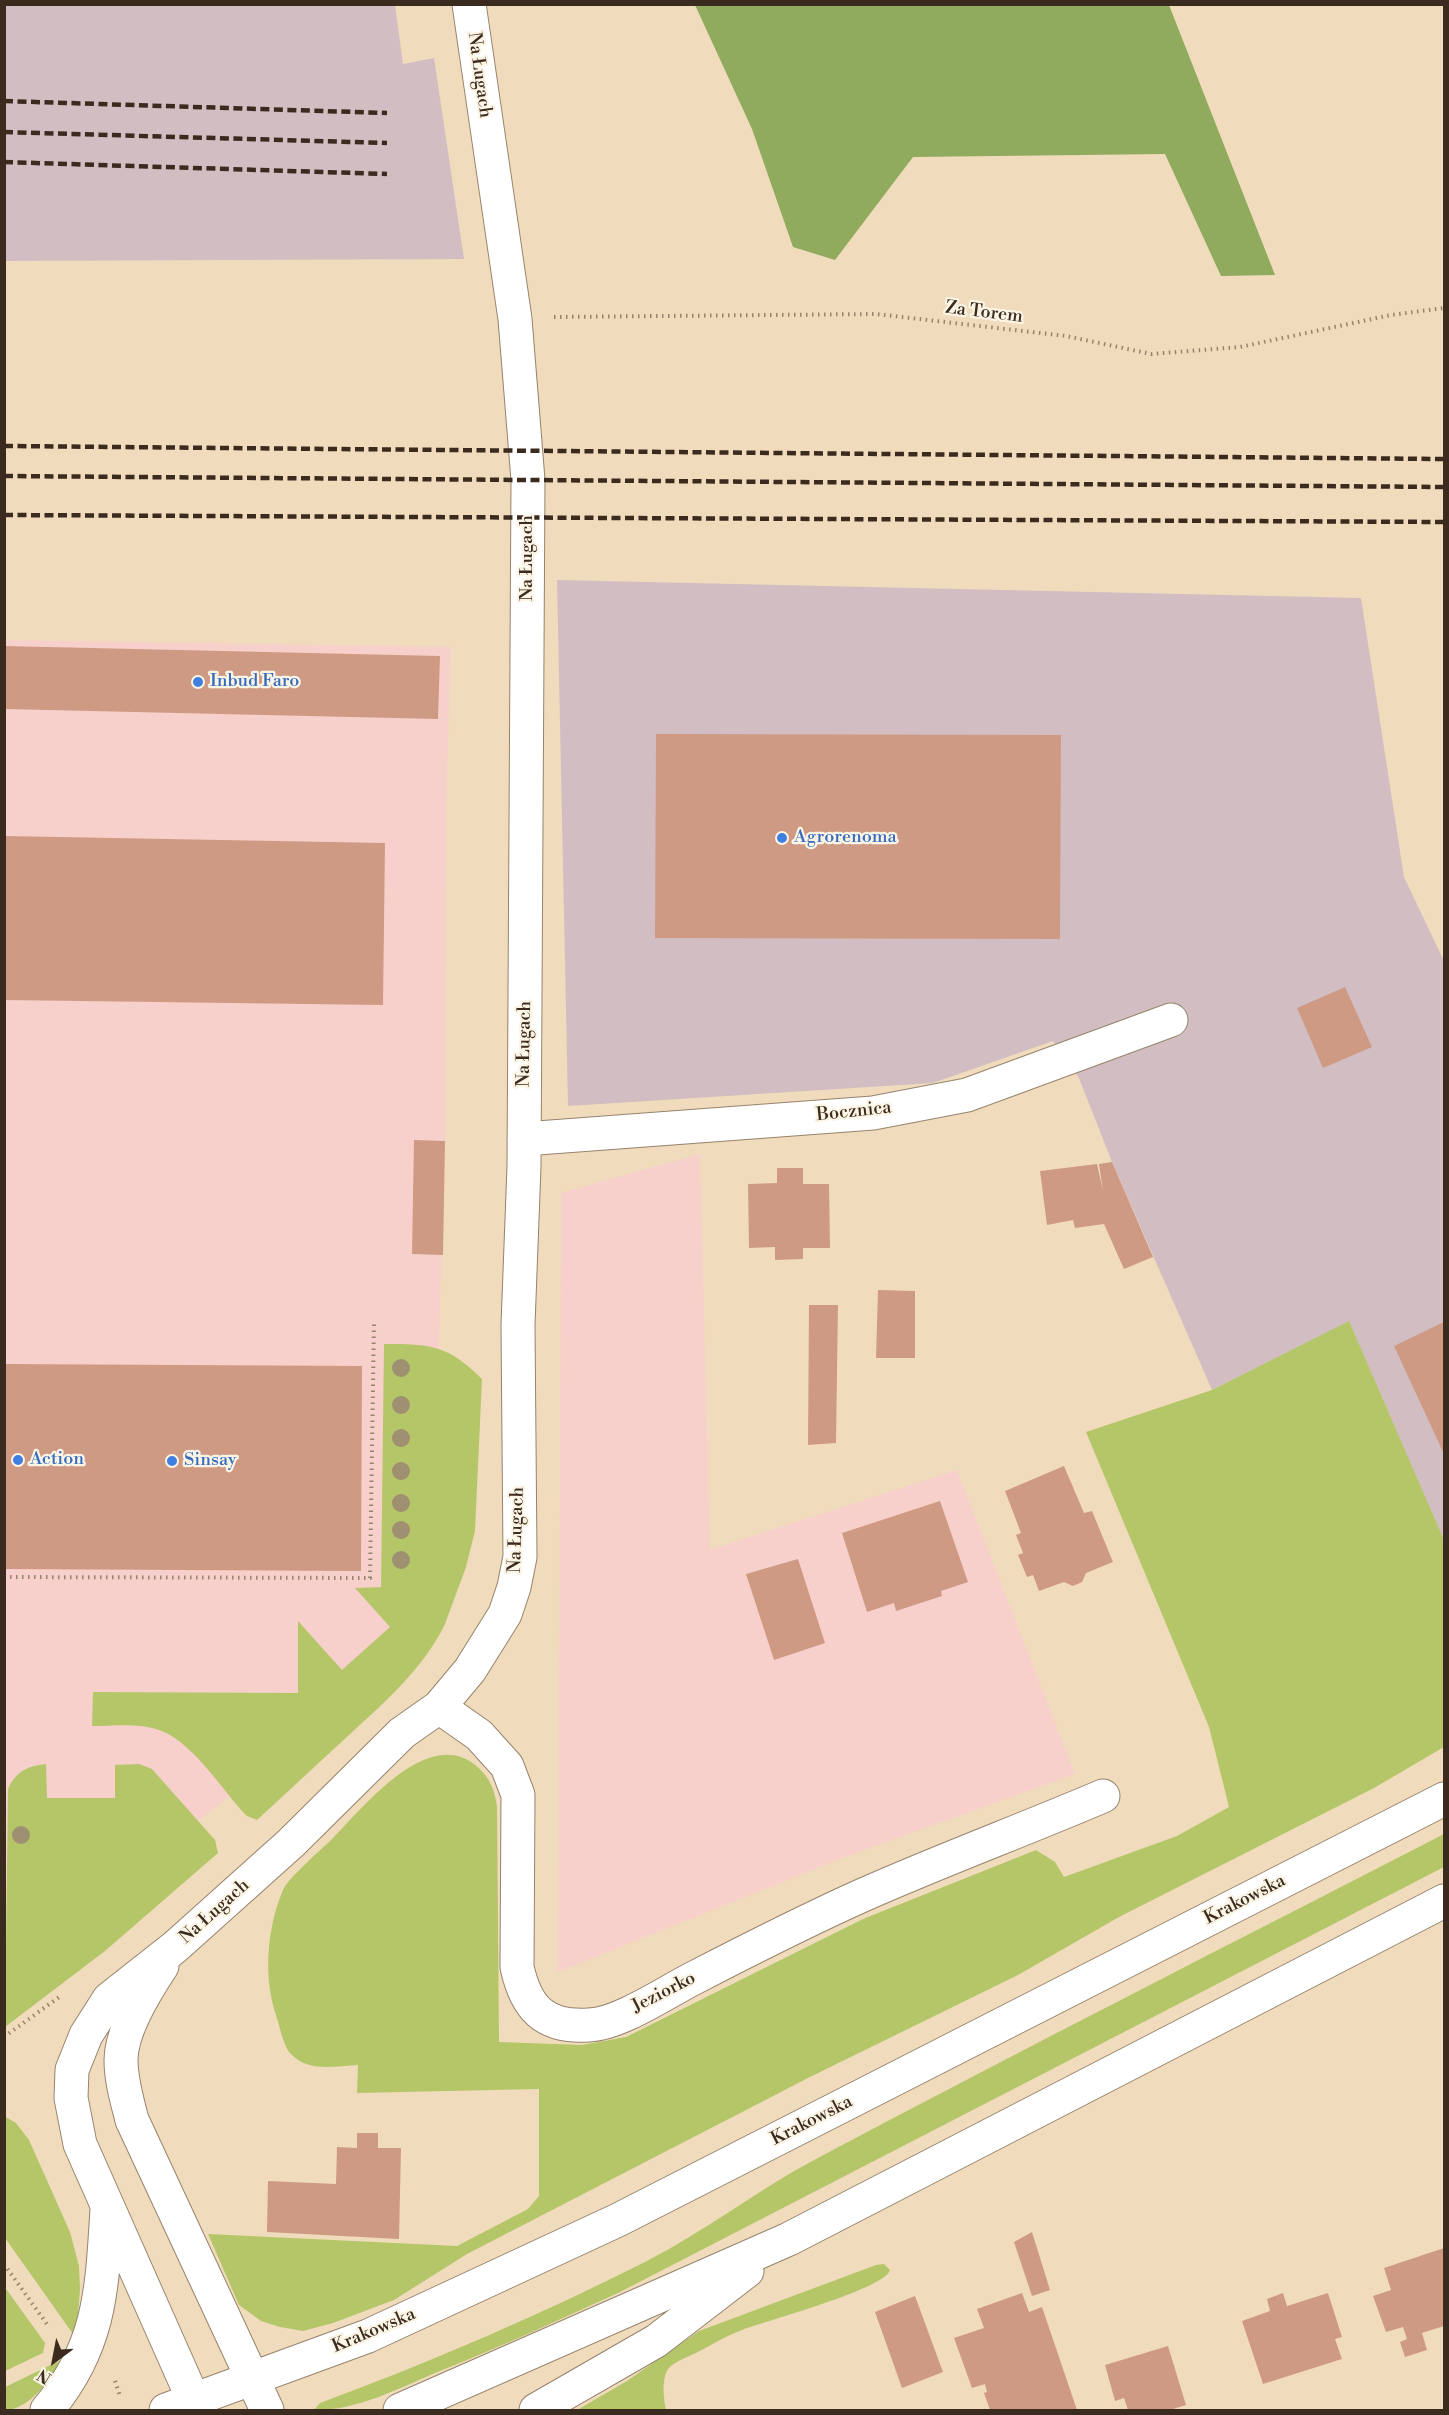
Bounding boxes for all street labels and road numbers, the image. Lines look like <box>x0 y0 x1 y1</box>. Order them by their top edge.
street label: Na Ługach <box>462 31 496 119</box>
street label: Za Torem <box>944 298 1024 328</box>
street label: Na Ługach <box>517 515 539 601</box>
street label: Na Ługach <box>513 1001 537 1087</box>
street label: Bocznica <box>815 1097 893 1127</box>
street label: Na Ługach <box>505 1487 529 1573</box>
street label: Krakowska <box>1201 1870 1289 1930</box>
street label: Na Ługach <box>176 1875 254 1949</box>
street label: Jeziorko <box>629 1968 699 2018</box>
street label: Krakowska <box>768 2091 856 2151</box>
street label: Krakowska <box>329 2304 419 2358</box>

